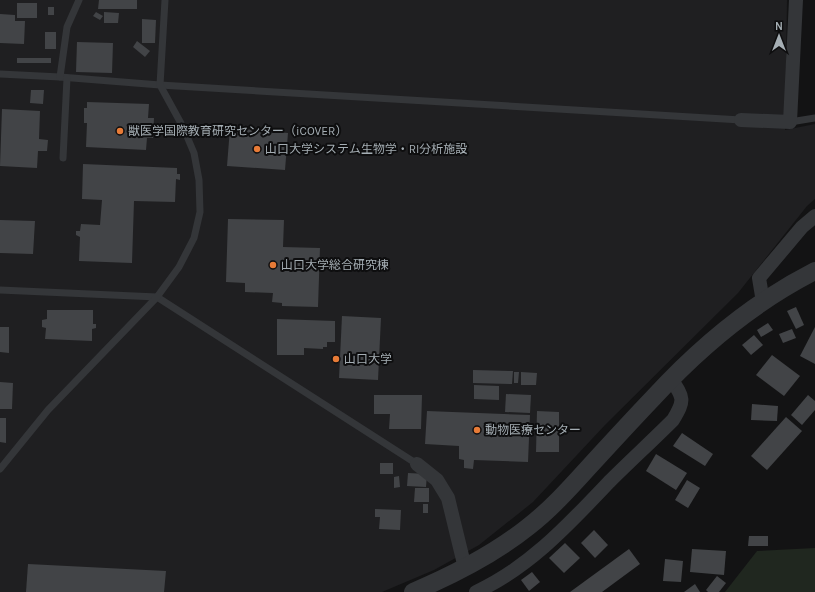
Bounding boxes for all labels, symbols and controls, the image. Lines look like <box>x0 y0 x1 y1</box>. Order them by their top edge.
north arrow <box>759 16 799 56</box>
text: N <box>775 20 783 33</box>
place label: 獣医学国際教育研究センター（iCOVER） <box>128 124 347 138</box>
marker: 獣医学国際教育研究センター（iCOVER） <box>115 126 125 136</box>
place label: 山口大学システム生物学・RI分析施設 <box>265 142 467 156</box>
marker: 山口大学システム生物学・RI分析施設 <box>252 144 262 154</box>
place label: 山口大学総合研究棟 <box>281 258 389 272</box>
marker: 山口大学総合研究棟 <box>268 260 278 270</box>
place label: 山口大学 <box>344 352 392 366</box>
marker: 山口大学 <box>331 354 341 364</box>
place label: 動物医療センター <box>485 423 581 437</box>
marker: 動物医療センター <box>472 425 482 435</box>

